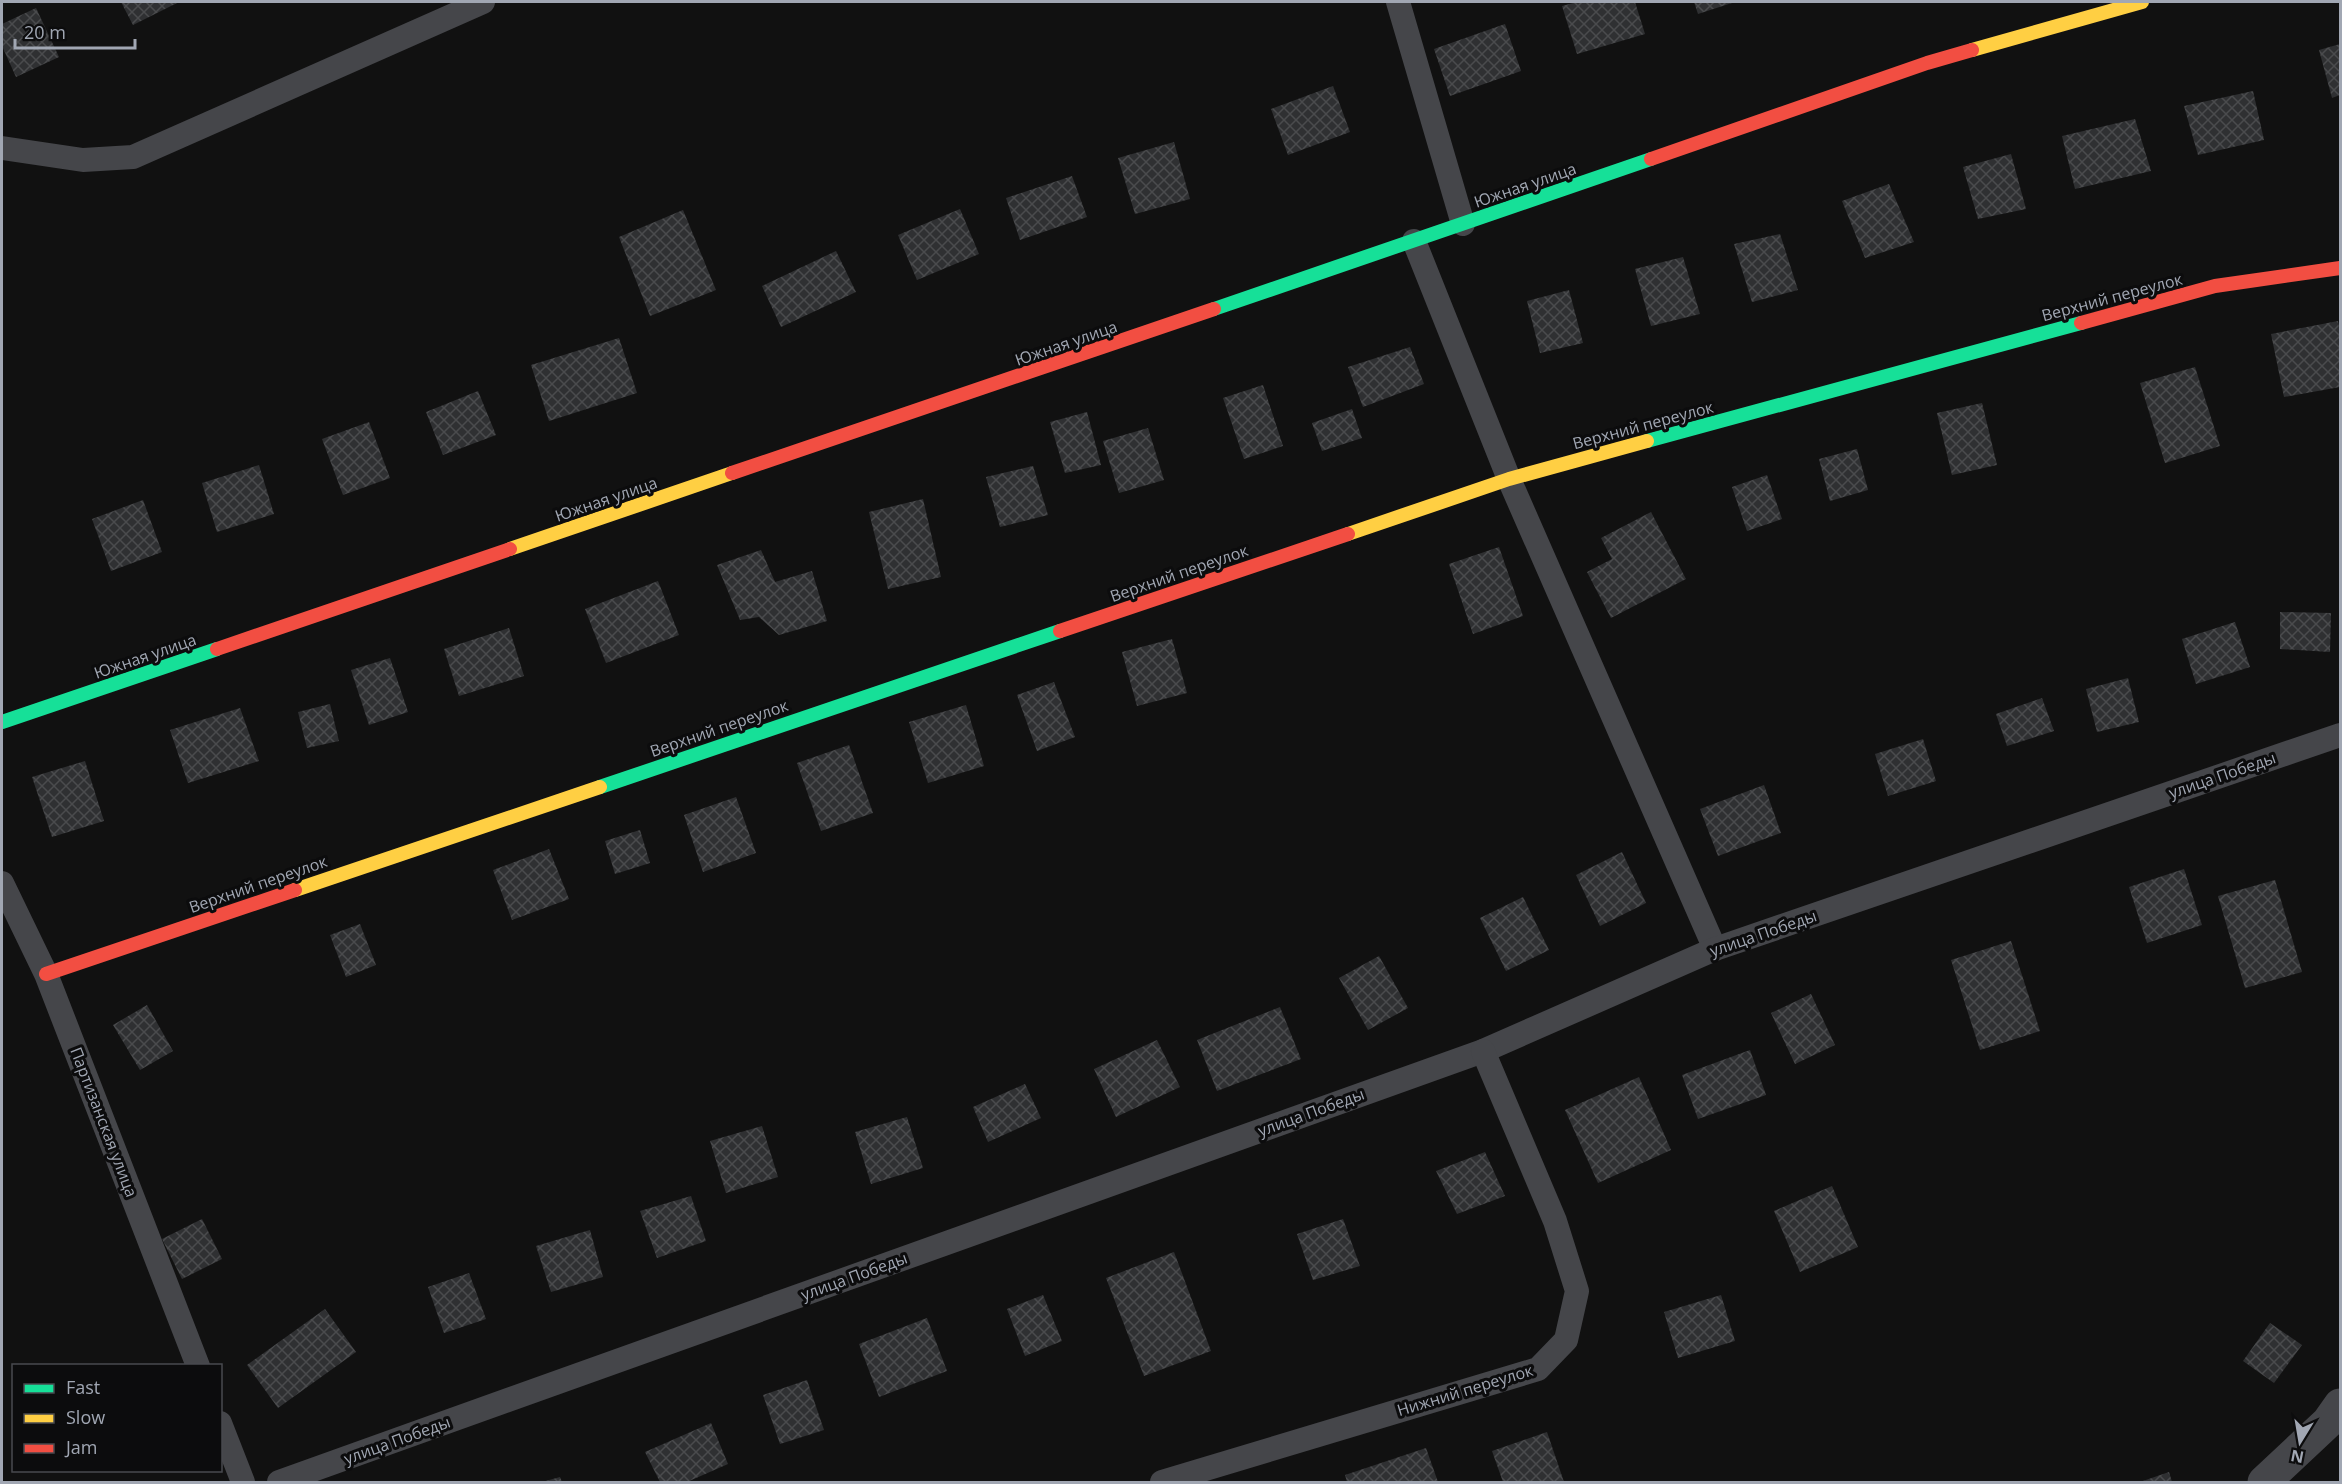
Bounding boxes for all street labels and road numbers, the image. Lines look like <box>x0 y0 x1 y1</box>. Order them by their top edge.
street label: Южная улица <box>1471 157 1579 213</box>
street label: Верхний переулок <box>2039 267 2186 326</box>
street label: Южная улица <box>1012 315 1120 371</box>
street label: Верхний переулок <box>1570 395 1717 454</box>
street label: Южная улица <box>552 471 660 527</box>
street label: Верхний переулок <box>1107 539 1252 607</box>
street label: Южная улица <box>91 628 199 684</box>
street label: Верхний переулок <box>647 694 792 762</box>
street label: улица Победы <box>2166 746 2278 804</box>
street label: Верхний переулок <box>186 850 331 918</box>
street label: улица Победы <box>1707 904 1819 962</box>
street label: Партизанская улица <box>65 1044 143 1200</box>
street label: улица Победы <box>1255 1083 1367 1141</box>
street label: улица Победы <box>798 1247 910 1305</box>
street label: Нижний переулок <box>1394 1359 1536 1421</box>
street label: улица Победы <box>341 1411 453 1469</box>

